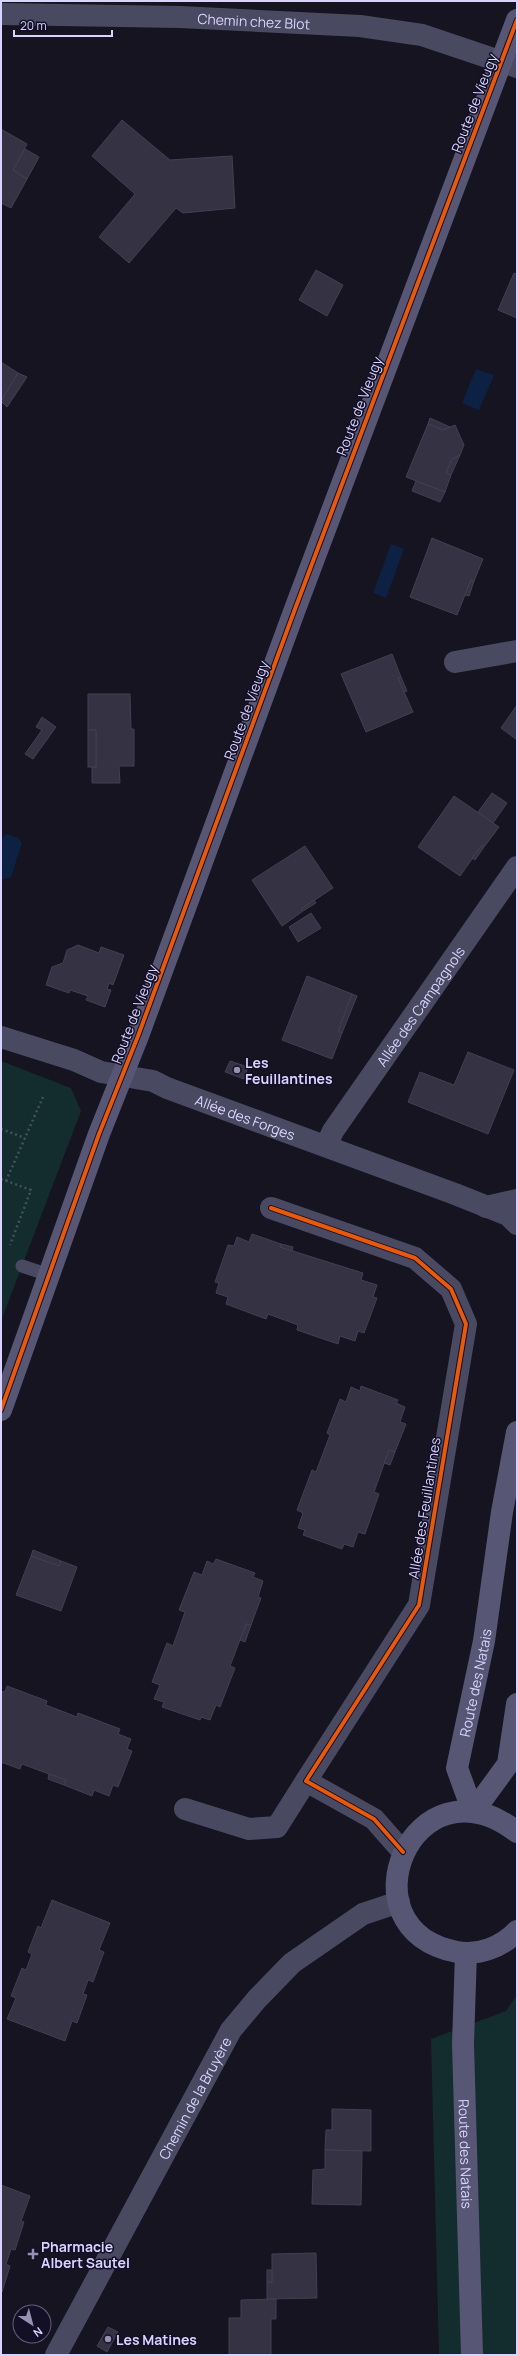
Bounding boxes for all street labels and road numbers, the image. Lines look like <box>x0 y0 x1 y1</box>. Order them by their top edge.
street label: Chemin chez Blot <box>197 8 311 33</box>
street label: Route de Vieugy <box>446 50 502 155</box>
street label: Route de Vieugy <box>331 353 387 458</box>
street label: Route de Vieugy <box>219 657 273 762</box>
street label: Allée des Campagnols <box>372 942 469 1070</box>
street label: Route de Vieugy <box>106 961 162 1066</box>
street label: Allée des Forges <box>193 1090 298 1144</box>
street label: Allée des Feuillantines <box>403 1436 445 1580</box>
street label: Route des Natais <box>454 1628 495 1738</box>
street label: Chemin de la Bruyère <box>154 2033 235 2162</box>
street label: Route des Natais <box>455 2099 477 2209</box>

